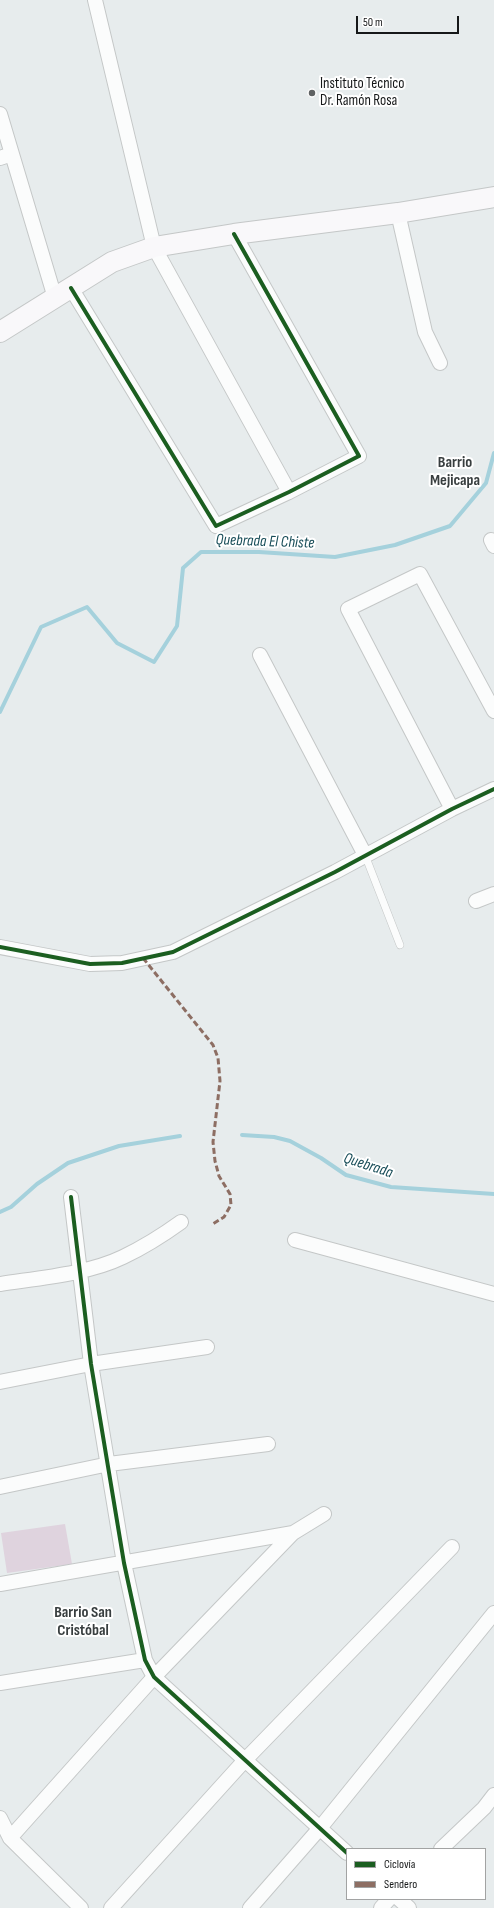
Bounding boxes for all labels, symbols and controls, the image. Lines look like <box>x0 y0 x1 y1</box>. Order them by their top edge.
scale bar <box>358 8 461 34</box>
text: 50 m <box>363 15 383 30</box>
place label: Instituto Técnico Dr. Ramón Rosa <box>320 75 405 110</box>
marker: Instituto Técnico Dr. Ramón Rosa <box>307 88 317 98</box>
district label: Barrio Mejicapa <box>430 453 480 491</box>
water label: Quebrada El Chiste <box>215 531 315 553</box>
water label: Quebrada <box>341 1149 395 1183</box>
district label: Barrio San Cristóbal <box>54 1603 112 1641</box>
legend <box>346 1848 486 1900</box>
text: Ciclovía <box>384 1857 415 1872</box>
text: Sendero <box>384 1877 417 1892</box>

